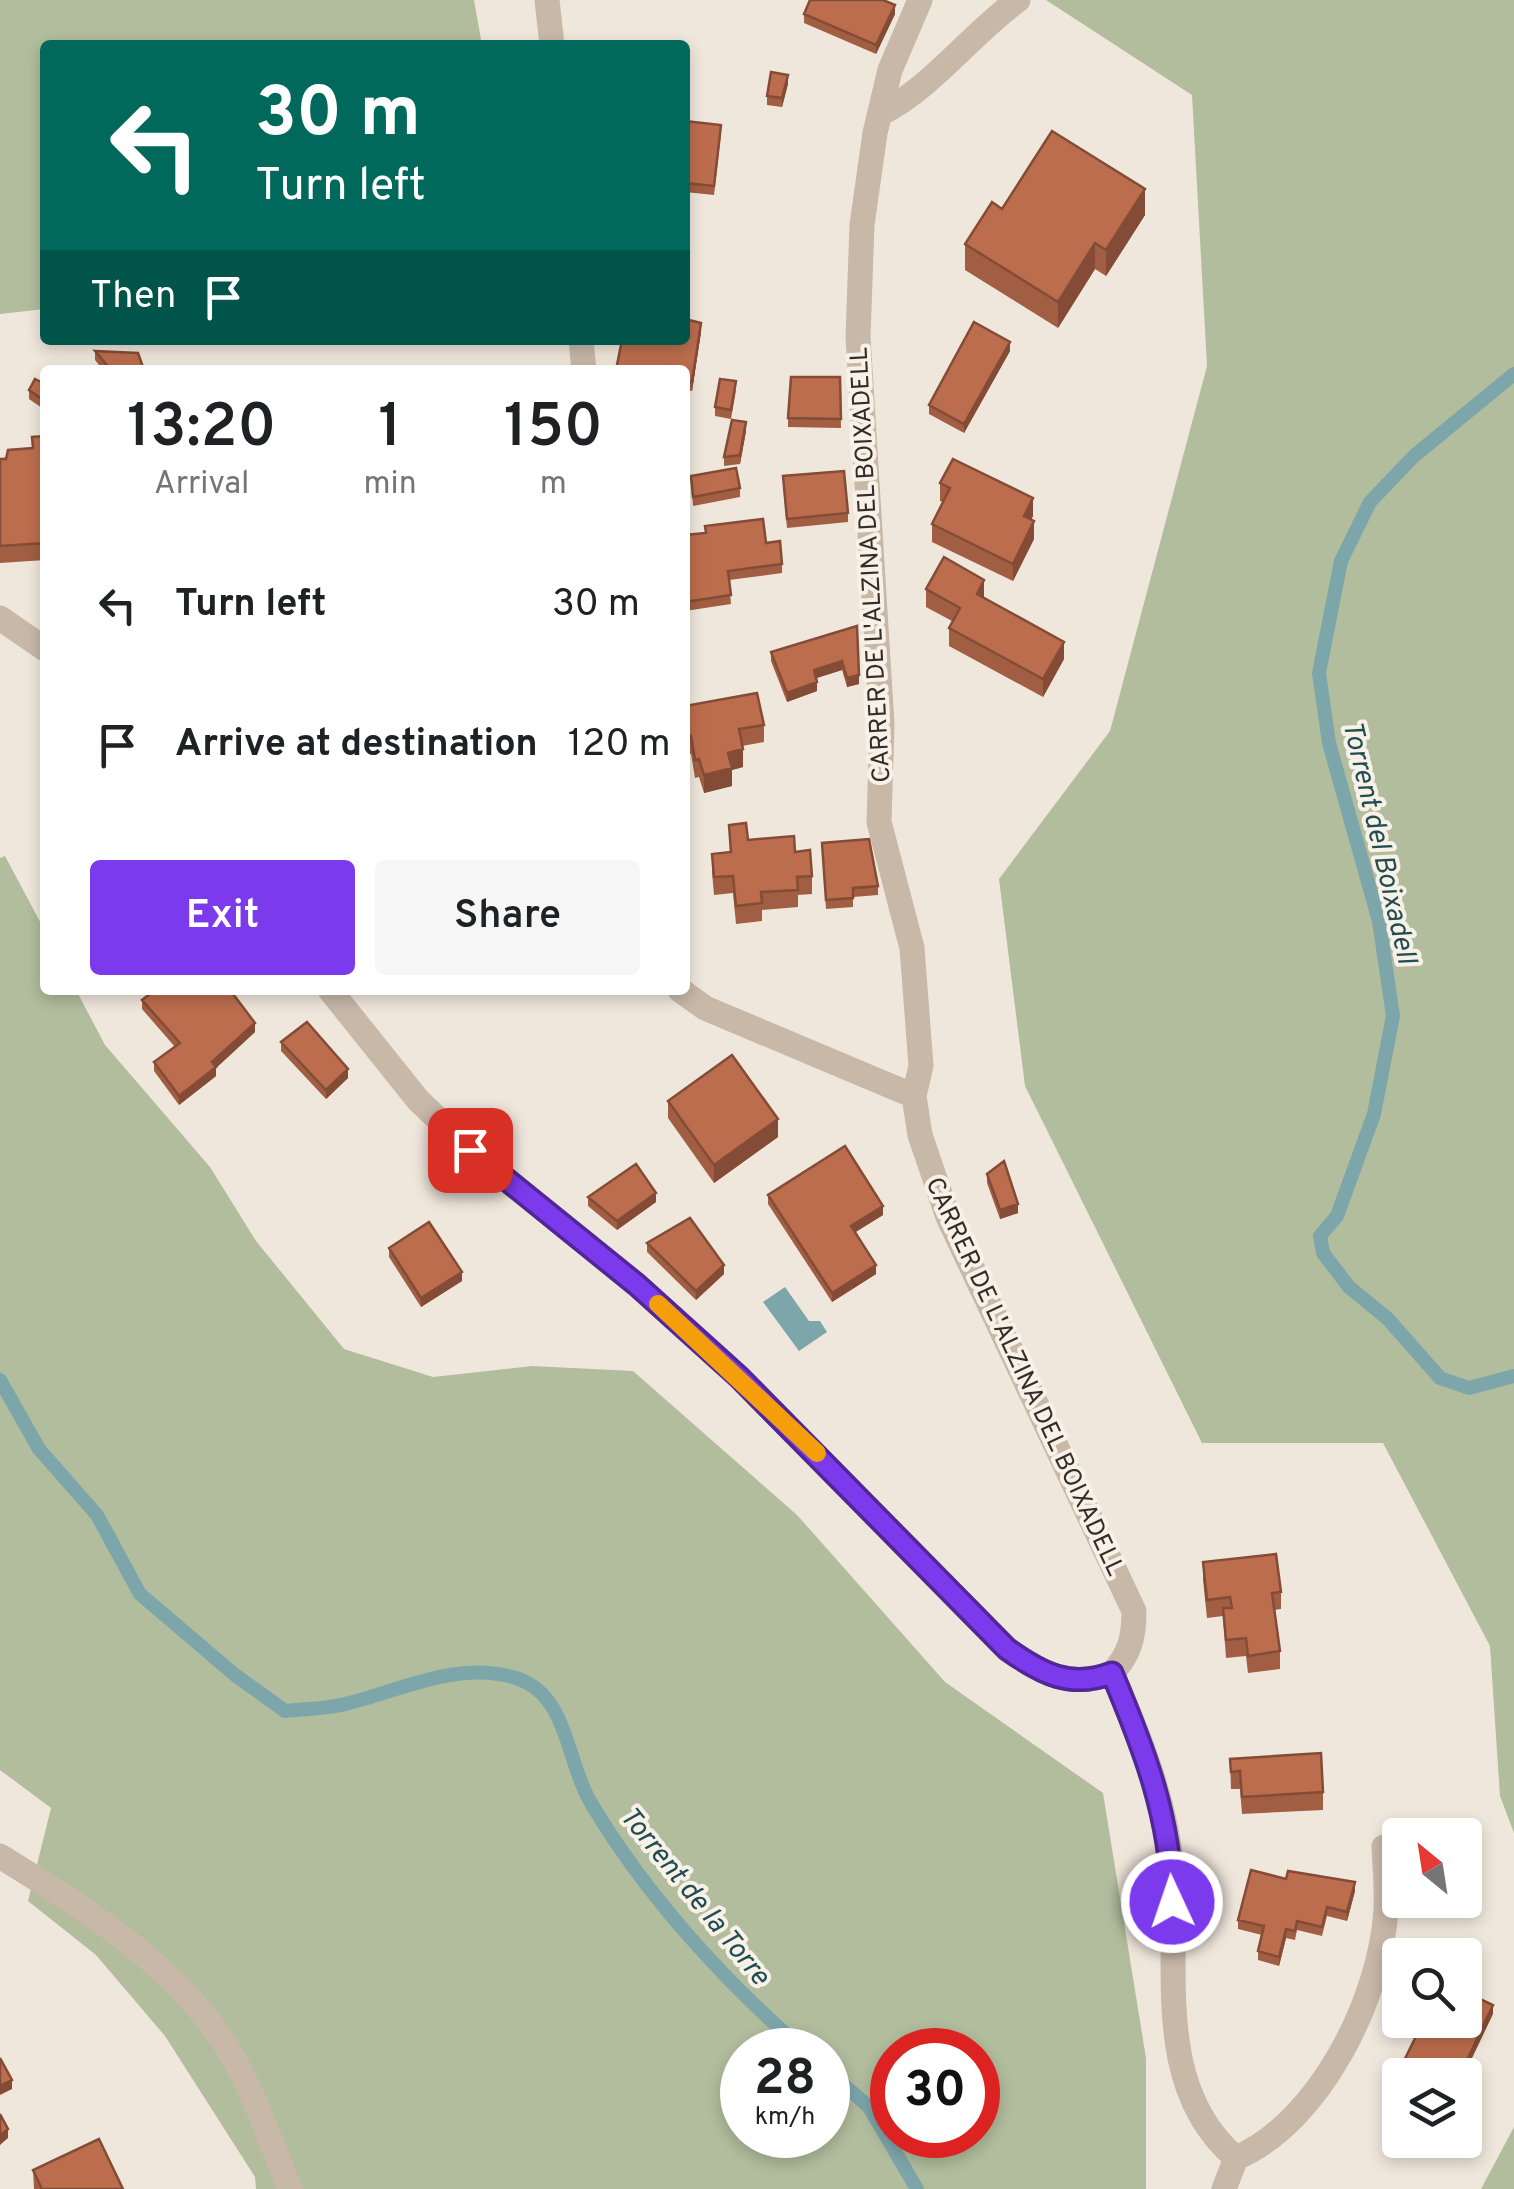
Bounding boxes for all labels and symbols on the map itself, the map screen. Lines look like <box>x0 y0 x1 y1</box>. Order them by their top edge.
street label: CARRER DE L'ALZINA DEL BOIXADELL <box>845 346 899 784</box>
water label: Torrent del Boixadell <box>1333 718 1424 970</box>
pin <box>428 1108 513 1193</box>
street label: CARRER DE L'ALZINA DEL BOIXADELL <box>917 1173 1130 1582</box>
water label: Torrent de la Torre <box>611 1800 777 1994</box>
north arrow <box>1382 1818 1482 1918</box>
position arrow <box>1120 1850 1224 1954</box>
speed limit sign: 30 <box>870 2028 1000 2158</box>

